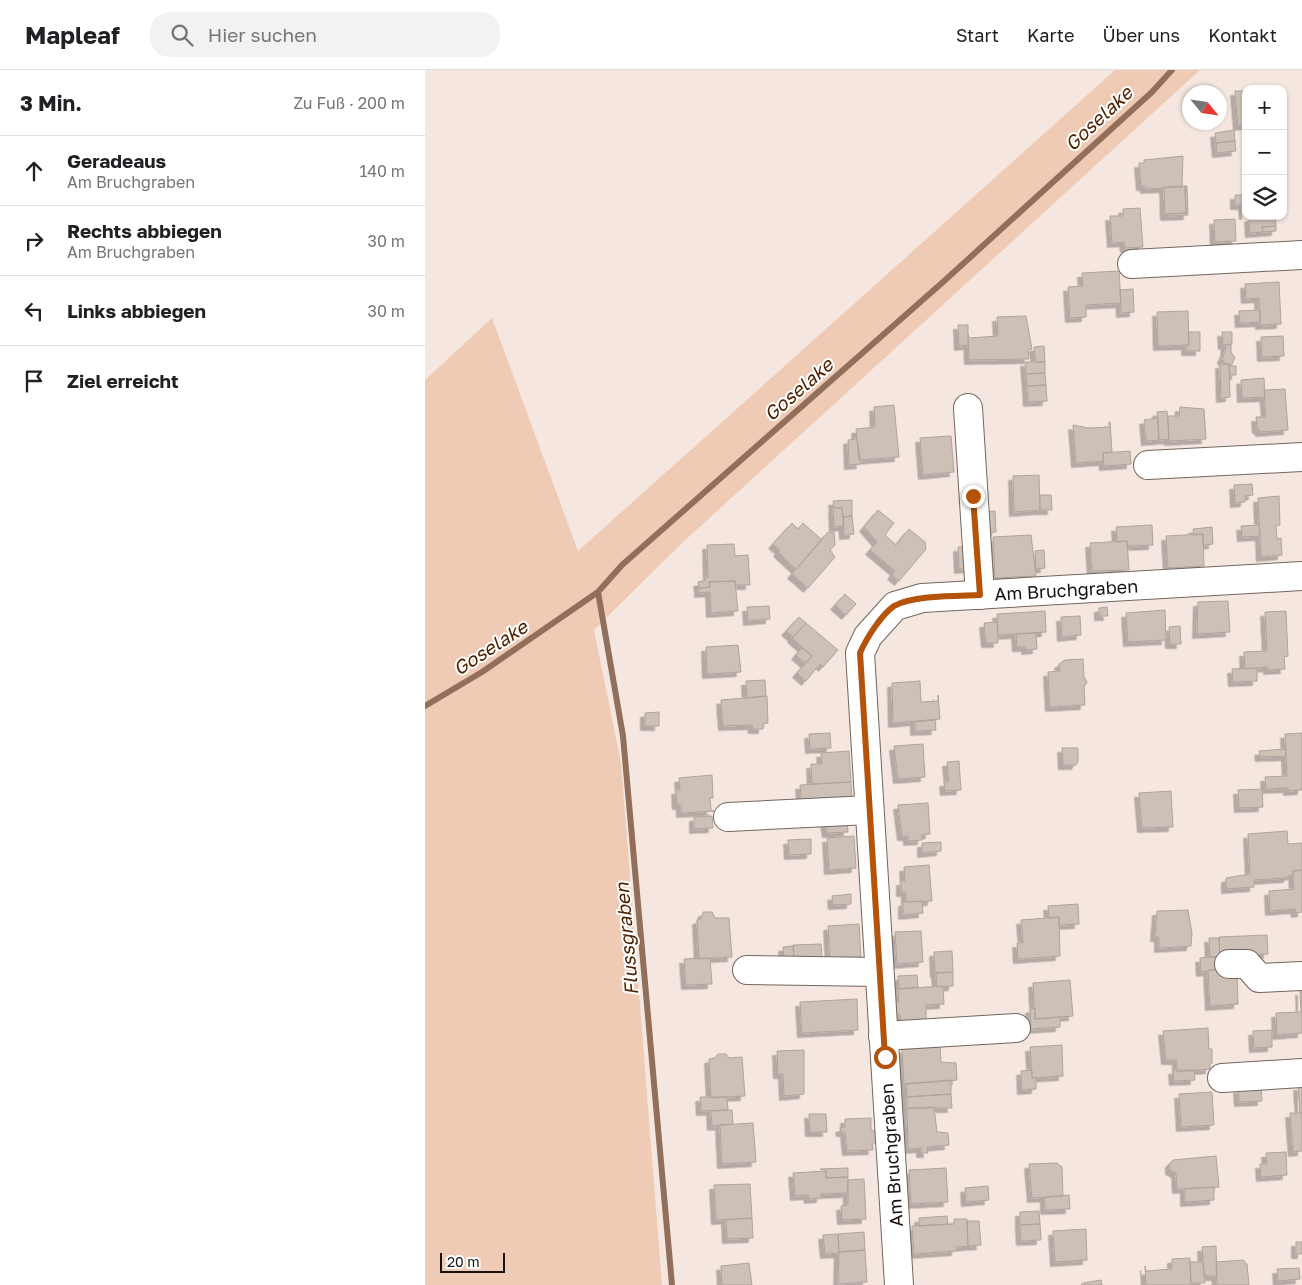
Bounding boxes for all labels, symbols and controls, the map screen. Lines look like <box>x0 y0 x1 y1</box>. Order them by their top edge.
search box <box>150 12 500 57</box>
text: Mapleaf <box>25 20 120 49</box>
icon: search <box>168 21 196 49</box>
text: Hier suchen <box>208 23 317 46</box>
text: Start <box>956 24 999 46</box>
text: Karte <box>1027 24 1074 46</box>
text: Über uns <box>1102 24 1180 46</box>
text: Kontakt <box>1208 24 1277 46</box>
water label: Goselake <box>1059 80 1138 155</box>
north arrow <box>1182 85 1227 130</box>
map controls <box>1242 85 1287 220</box>
button: + <box>1242 85 1287 130</box>
text: 3 Min. <box>20 90 82 116</box>
text: Zu Fuß · 200 m <box>293 93 405 113</box>
button: − <box>1242 130 1287 175</box>
text: Geradeaus <box>67 149 166 172</box>
icon: ahead <box>20 157 48 185</box>
text: 140 m <box>359 161 405 181</box>
text: Am Bruchgraben <box>67 172 195 192</box>
button: layers <box>1242 175 1287 220</box>
text: Rechts abbiegen <box>67 219 222 242</box>
icon: right <box>20 227 48 255</box>
text: 30 m <box>368 231 405 251</box>
text: Am Bruchgraben <box>67 242 195 262</box>
icon: left <box>20 297 48 325</box>
text: Links abbiegen <box>67 299 206 322</box>
text: 30 m <box>368 301 405 321</box>
water label: Goselake <box>759 351 839 425</box>
icon: arrive <box>20 367 48 395</box>
text: Ziel erreicht <box>67 369 179 392</box>
route end <box>962 485 985 508</box>
street label: Am Bruchgraben <box>994 575 1139 605</box>
water label: Goselake <box>448 613 533 680</box>
water label: Flussgraben <box>610 880 642 996</box>
route start <box>874 1046 897 1069</box>
street label: Am Bruchgraben <box>875 1082 907 1228</box>
scale bar <box>440 1250 505 1273</box>
text: 20 m <box>447 1253 480 1270</box>

